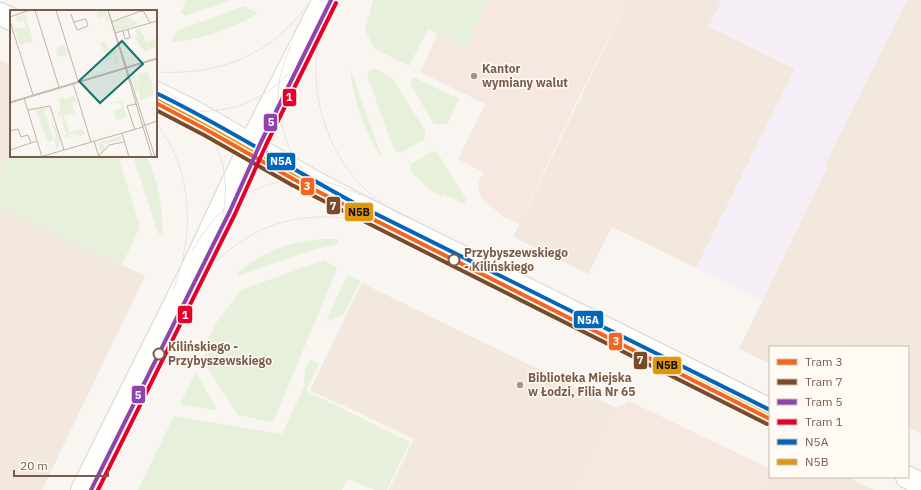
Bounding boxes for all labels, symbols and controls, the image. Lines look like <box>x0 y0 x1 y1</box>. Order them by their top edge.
inset map <box>10 10 157 157</box>
place label: Kantor wymiany walut <box>482 61 568 90</box>
marker: Kantor wymiany walut <box>469 71 479 81</box>
line badge: 1 <box>282 88 297 107</box>
text: 1 <box>286 90 293 104</box>
line badge: 5 <box>263 113 278 132</box>
text: 5 <box>268 115 275 129</box>
line badge: N5A <box>266 152 296 171</box>
text: N5A <box>270 154 293 168</box>
line badge: 3 <box>300 177 315 196</box>
text: 3 <box>304 179 310 193</box>
line badge: 7 <box>326 196 341 215</box>
text: 7 <box>330 199 337 213</box>
line badge: N5B <box>344 202 374 222</box>
text: N5B <box>348 205 370 219</box>
place label: Przybyszewskiego - Kilińskiego <box>464 245 568 274</box>
marker: Przybyszewskiego - Kilińskiego <box>447 253 461 267</box>
line badge: 1 <box>177 305 193 324</box>
text: 1 <box>182 308 189 322</box>
line badge: N5A <box>573 310 604 329</box>
text: N5A <box>577 313 600 327</box>
line badge: 3 <box>608 332 623 351</box>
text: 3 <box>613 334 619 348</box>
place label: Kilińskiego - Przybyszewskiego <box>168 339 272 368</box>
legend <box>769 346 909 478</box>
marker: Kilińskiego - Przybyszewskiego <box>152 347 166 361</box>
line badge: 7 <box>633 351 648 370</box>
text: 7 <box>637 353 644 367</box>
text: Tram 3 <box>805 354 843 369</box>
line badge: N5B <box>652 356 682 375</box>
text: N5B <box>656 358 678 372</box>
place label: Biblioteka Miejska w Łodzi, Filia Nr 65 <box>528 370 636 399</box>
text: Tram 7 <box>805 374 843 389</box>
marker: Biblioteka Miejska w Łodzi, Filia Nr 65 <box>515 380 525 390</box>
line badge: 5 <box>131 385 146 404</box>
text: 5 <box>135 388 142 402</box>
text: Tram 5 <box>805 394 843 409</box>
text: Tram 1 <box>805 414 843 429</box>
text: N5A <box>805 434 829 449</box>
scale bar <box>14 452 108 478</box>
text: N5B <box>805 454 829 469</box>
text: 20 m <box>20 458 48 473</box>

